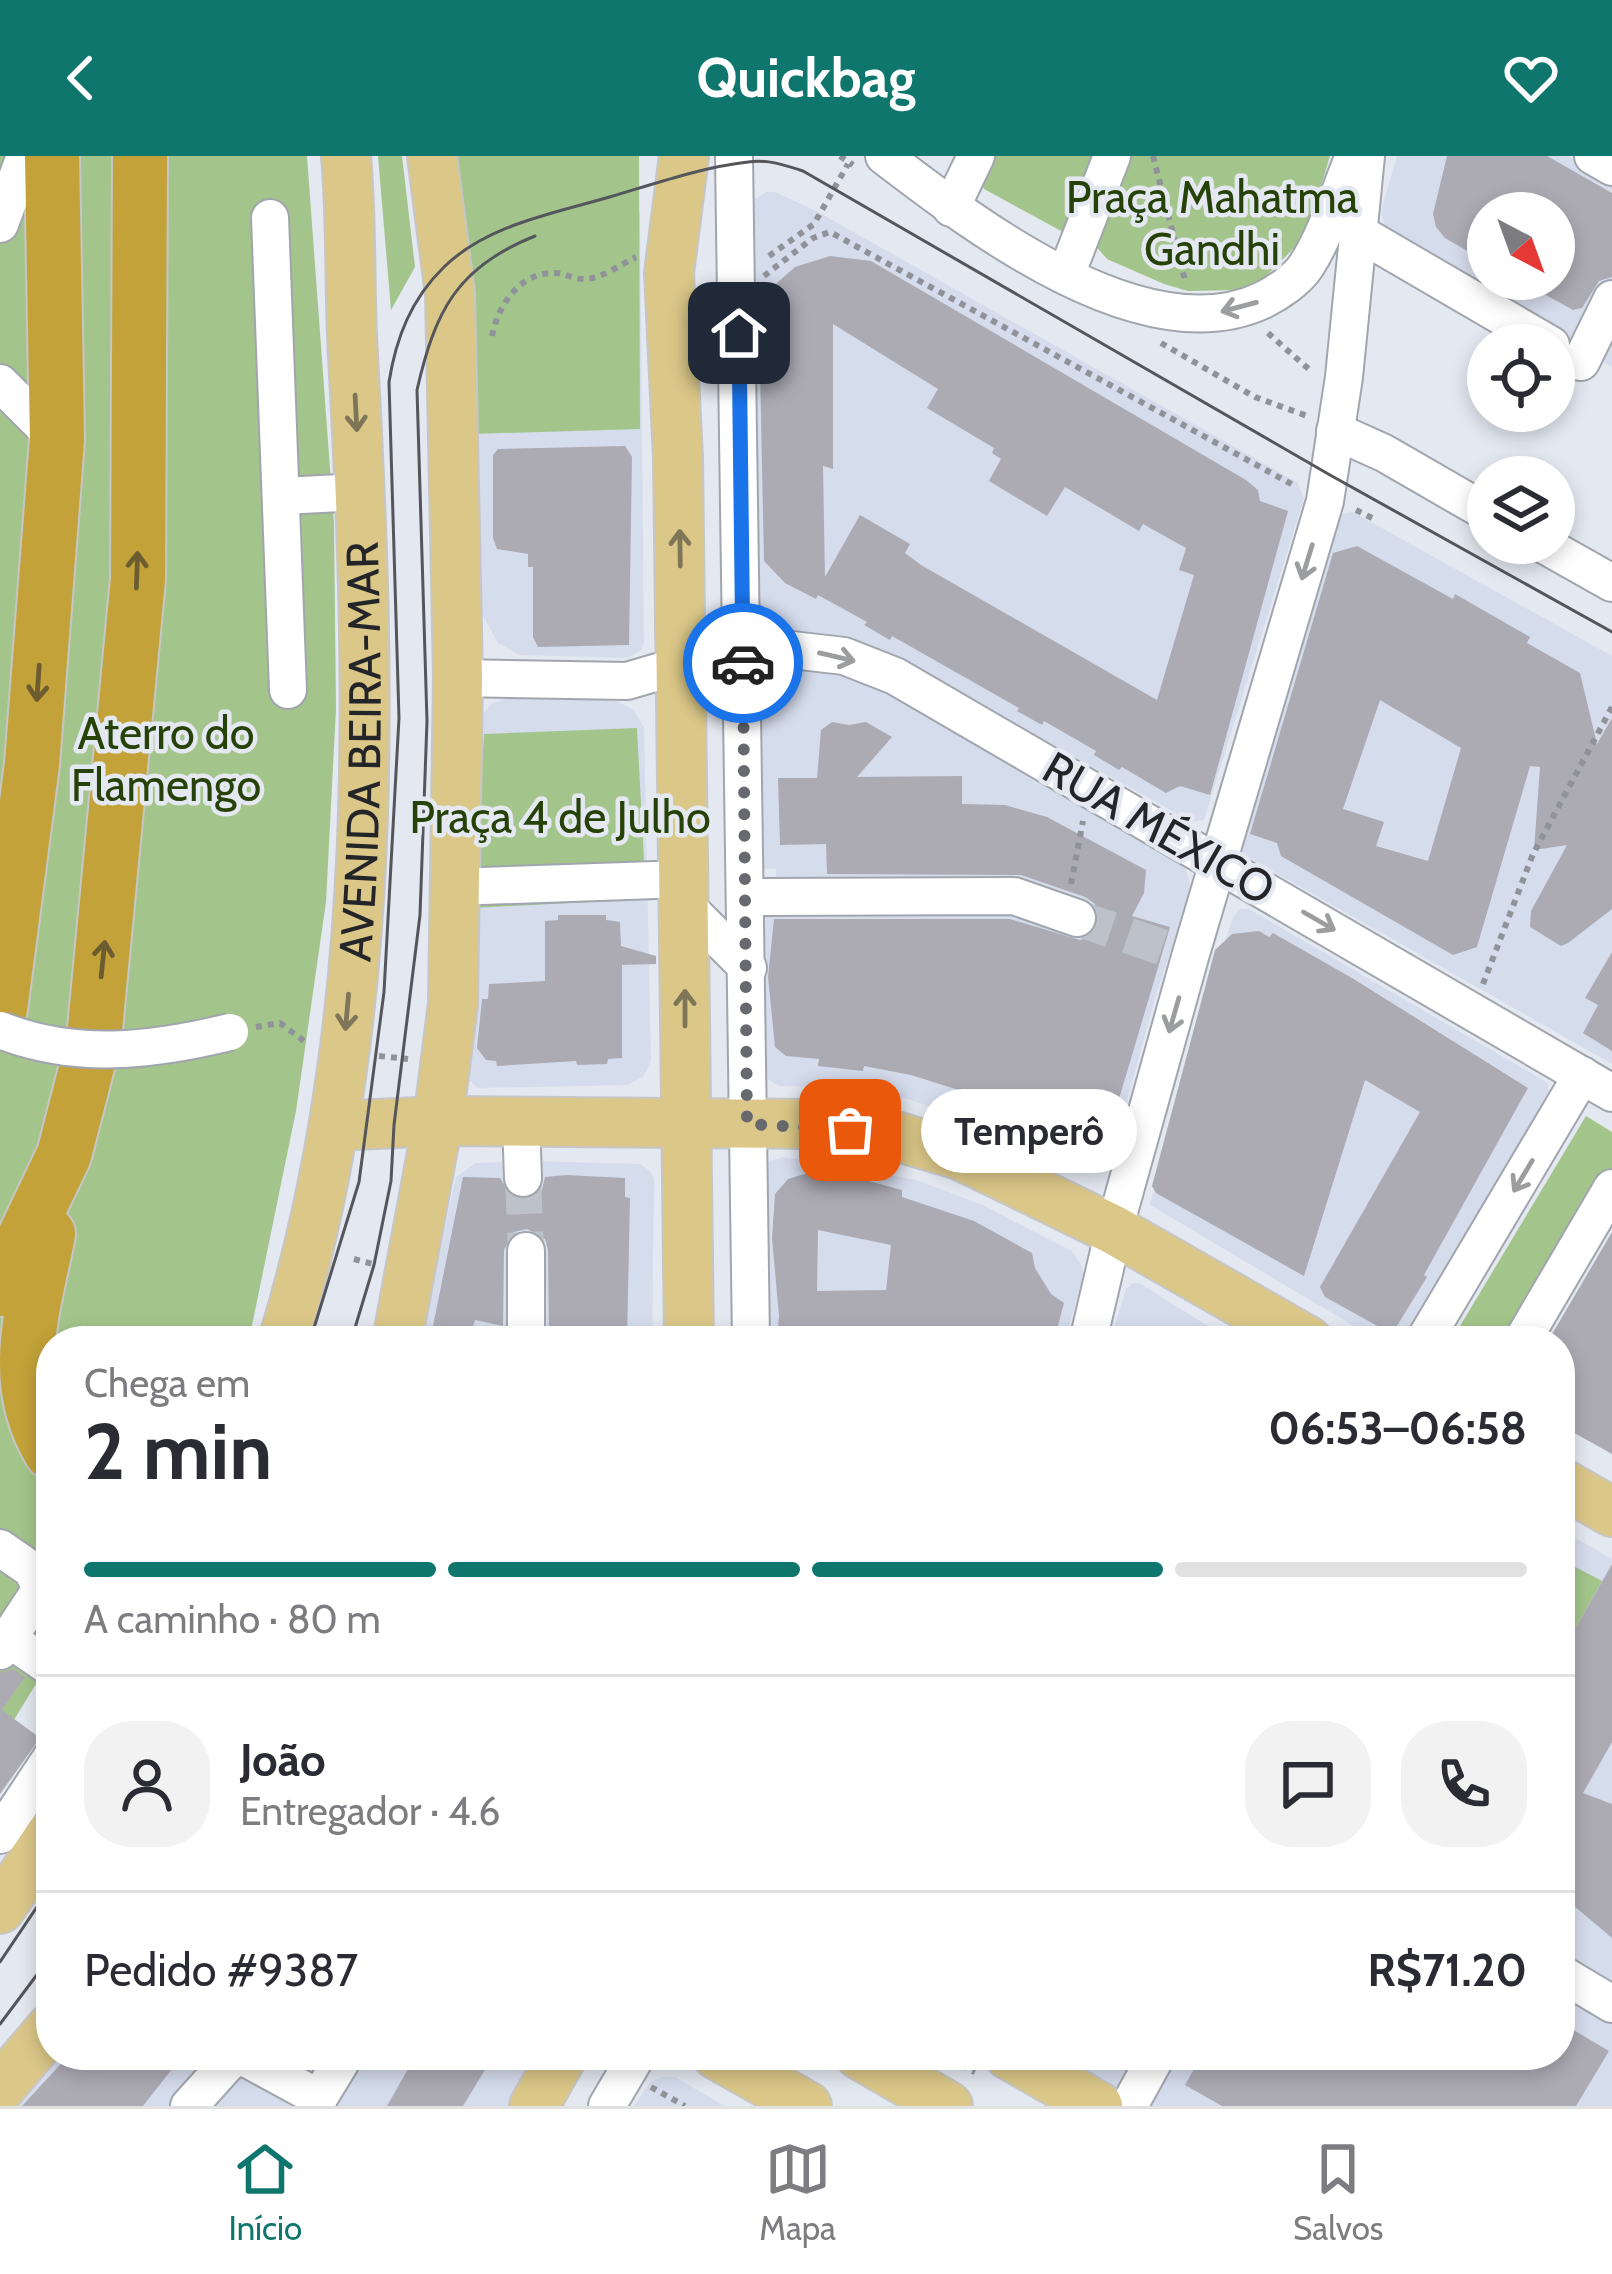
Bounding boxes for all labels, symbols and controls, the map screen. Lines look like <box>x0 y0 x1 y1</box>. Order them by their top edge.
icon: back <box>48 45 114 111</box>
text: Quickbag <box>696 45 916 111</box>
icon: heart <box>1498 45 1564 111</box>
park label: Praça Mahatma Gandhi <box>1066 170 1359 276</box>
north arrow <box>1467 192 1575 300</box>
map controls <box>1467 192 1575 564</box>
pin <box>688 282 790 384</box>
one-way arrow <box>1221 298 1259 320</box>
icon: home <box>706 300 772 366</box>
button: locate <box>1467 324 1575 432</box>
one-way arrow <box>345 393 368 432</box>
button: layers <box>1467 456 1575 564</box>
one-way arrow <box>669 529 691 568</box>
street label: AVENIDA BEIRA-MAR <box>327 541 392 963</box>
one-way arrow <box>1295 542 1317 580</box>
one-way arrow <box>126 551 149 590</box>
courier <box>683 603 803 723</box>
icon: car <box>710 630 776 696</box>
one-way arrow <box>818 646 856 669</box>
one-way arrow <box>27 663 50 702</box>
park label: Aterro do Flamengo <box>71 706 261 812</box>
street label: RUA MÉXICO <box>1034 740 1284 916</box>
park label: Praça 4 de Julho <box>409 790 711 844</box>
one-way arrow <box>1301 909 1336 933</box>
one-way arrow <box>93 940 115 979</box>
one-way arrow <box>674 989 696 1028</box>
one-way arrow <box>335 992 358 1031</box>
one-way arrow <box>1161 995 1183 1033</box>
pin <box>799 1079 901 1181</box>
callout: Temperô <box>922 1088 1138 1172</box>
icon: bag <box>817 1097 883 1163</box>
text: Temperô <box>954 1107 1104 1155</box>
one-way arrow <box>1510 1157 1534 1192</box>
text: Chega em <box>84 1359 250 1407</box>
text: 06:53–06:58 <box>1268 1401 1527 1455</box>
text: 2 min <box>84 1404 272 1499</box>
text: A caminho · 80 m <box>84 1595 381 1643</box>
button: person <box>84 1721 210 1847</box>
button: chat <box>1245 1721 1371 1847</box>
button: phone <box>1401 1721 1527 1847</box>
text: João <box>240 1733 326 1787</box>
text: Entregador · 4.6 <box>240 1787 500 1835</box>
text: Pedido #9387 <box>84 1943 358 1997</box>
text: R$71.20 <box>1368 1943 1527 1997</box>
tab: Início <box>229 2136 302 2248</box>
tab: Mapa <box>759 2136 836 2248</box>
tab: Salvos <box>1293 2136 1383 2248</box>

